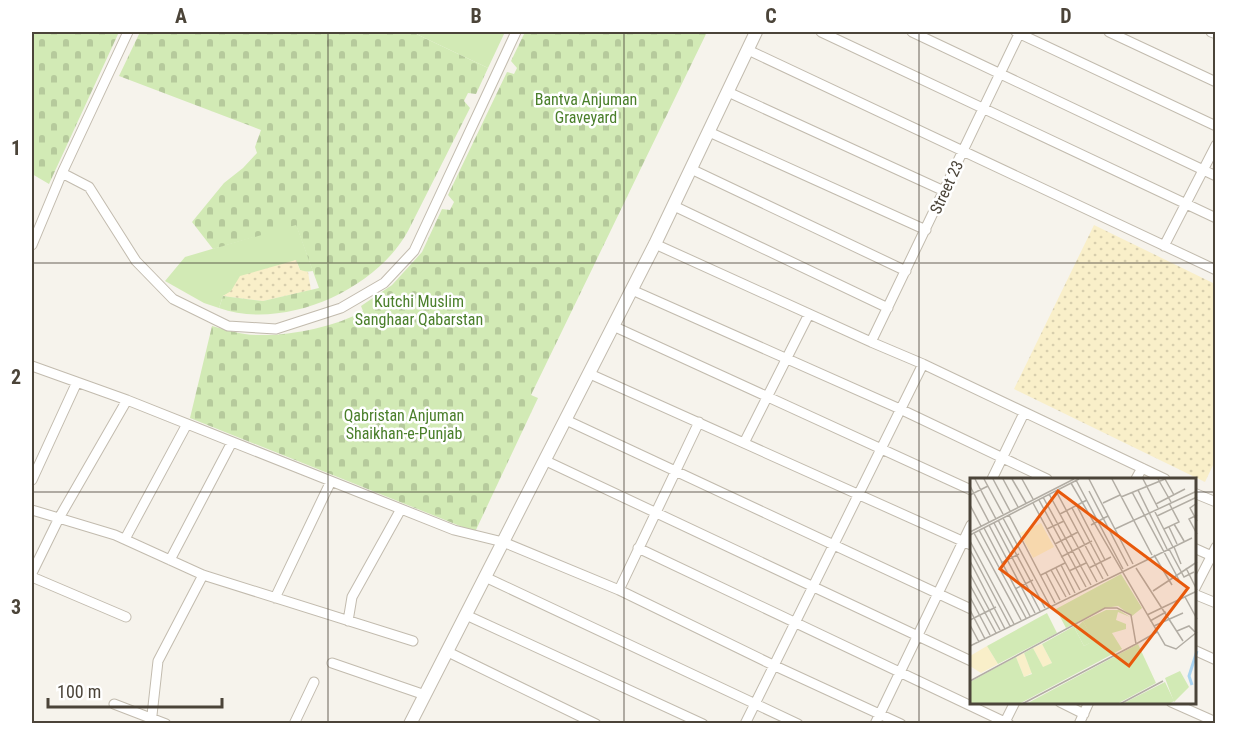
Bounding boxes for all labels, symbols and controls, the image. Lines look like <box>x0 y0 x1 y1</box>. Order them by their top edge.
text: A <box>175 4 187 28</box>
text: B <box>470 4 482 28</box>
text: C <box>765 4 777 28</box>
text: D <box>1060 4 1072 28</box>
park label: Bantva Anjuman Graveyard <box>535 90 637 127</box>
text: 1 <box>11 136 21 160</box>
street label: Street 23 <box>926 157 967 217</box>
park label: Kutchi Muslim Sanghaar Qabarstan <box>355 292 483 329</box>
text: 2 <box>11 365 21 389</box>
park label: Qabristan Anjuman Shaikhan-e-Punjab <box>344 406 464 443</box>
inset map <box>970 478 1196 704</box>
text: 3 <box>11 595 21 619</box>
scale bar <box>48 671 222 709</box>
text: 100 m <box>57 681 101 702</box>

